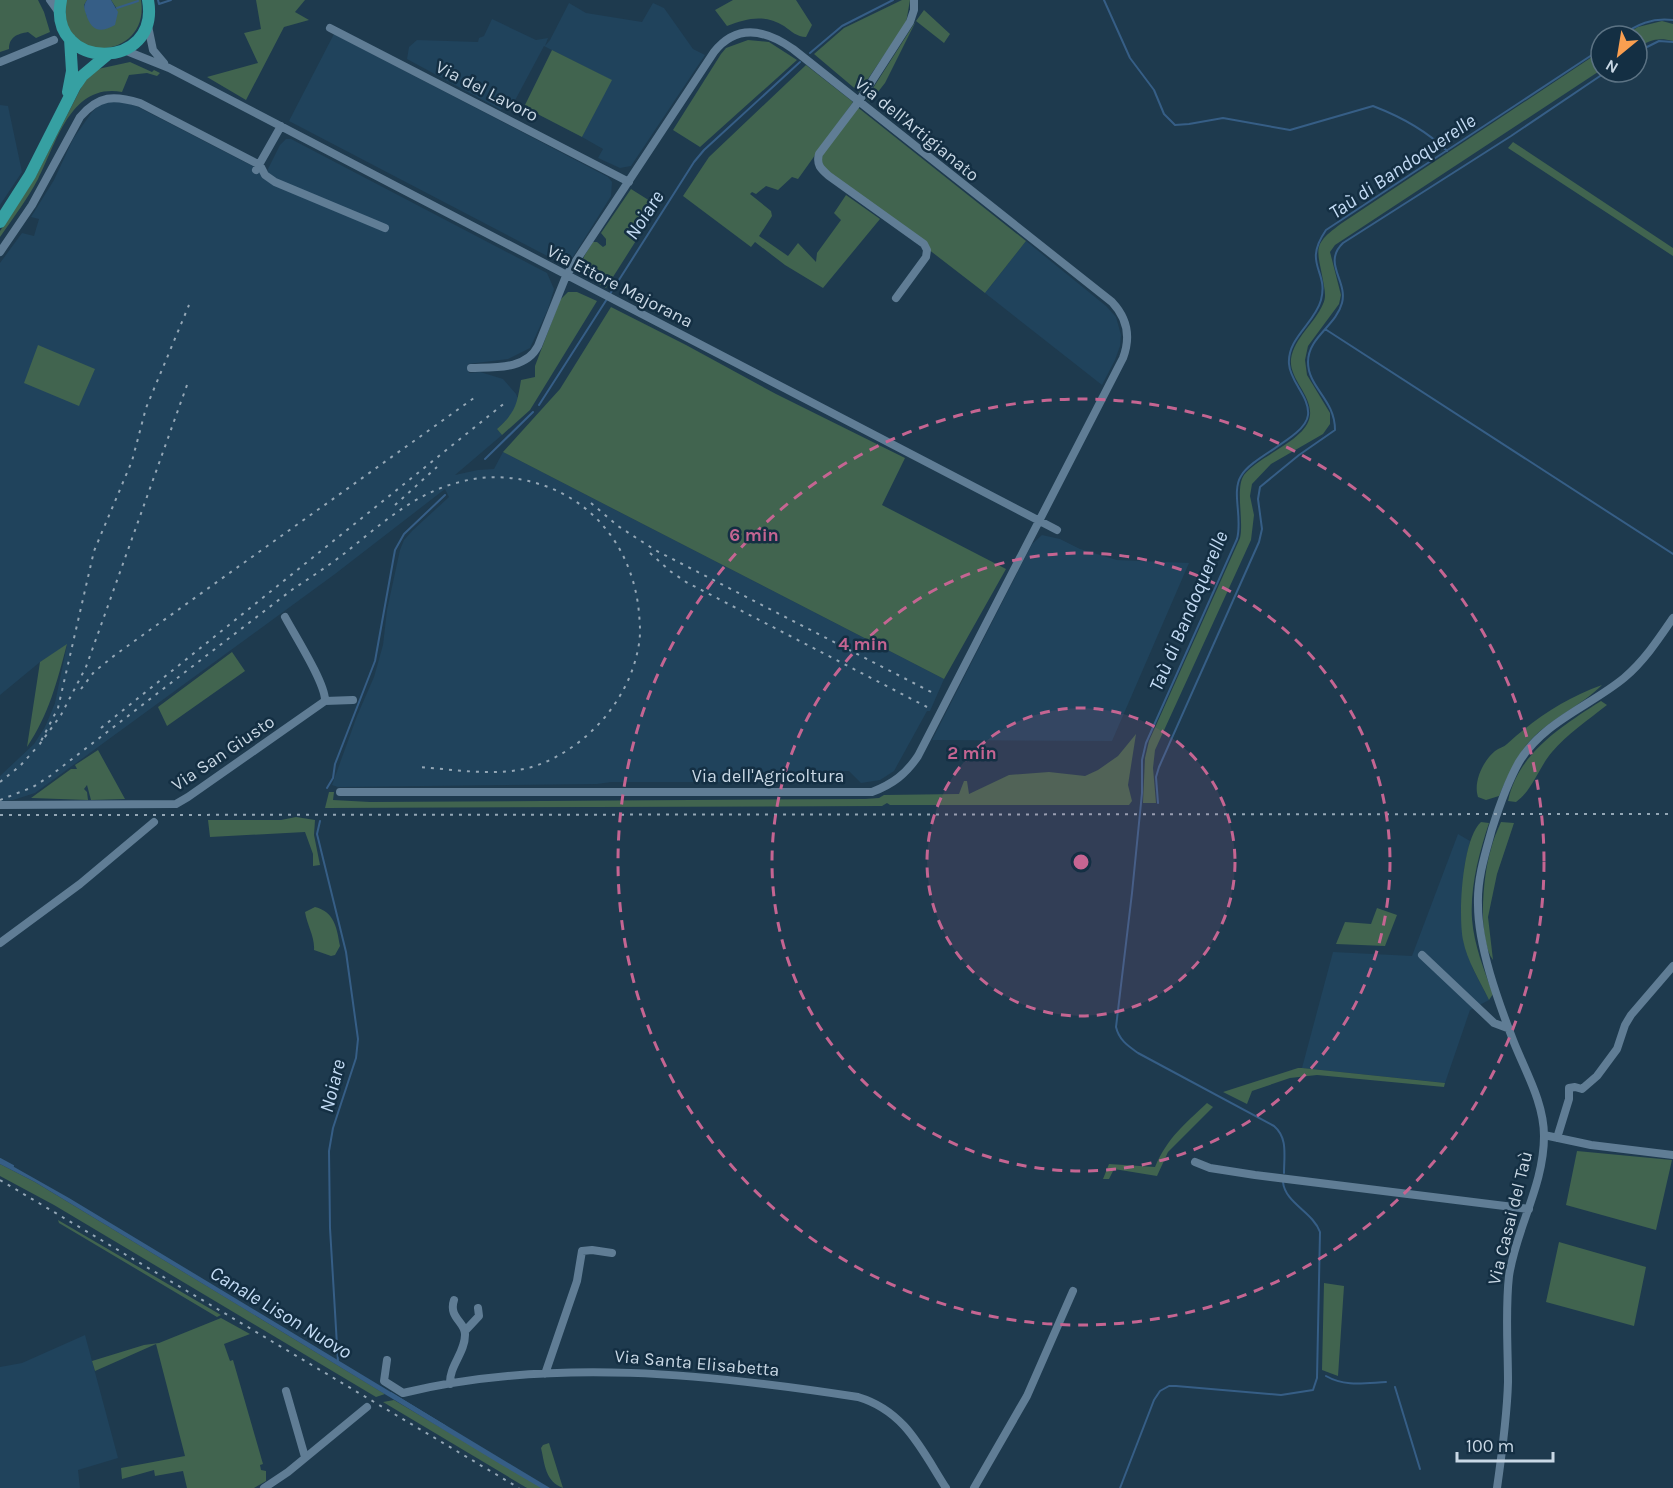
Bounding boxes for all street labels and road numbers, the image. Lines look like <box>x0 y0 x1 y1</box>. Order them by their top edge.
street label: Via del Lavoro <box>432 56 542 126</box>
street label: Via dell'Artigianato <box>850 72 984 186</box>
street label: Via Ettore Majorana <box>543 240 697 332</box>
street label: Via San Giusto <box>167 710 279 796</box>
street label: Via dell'Agricoltura <box>692 765 844 787</box>
street label: Via Casai del Taù <box>1483 1149 1537 1287</box>
street label: Via Santa Elisabetta <box>614 1345 780 1381</box>

